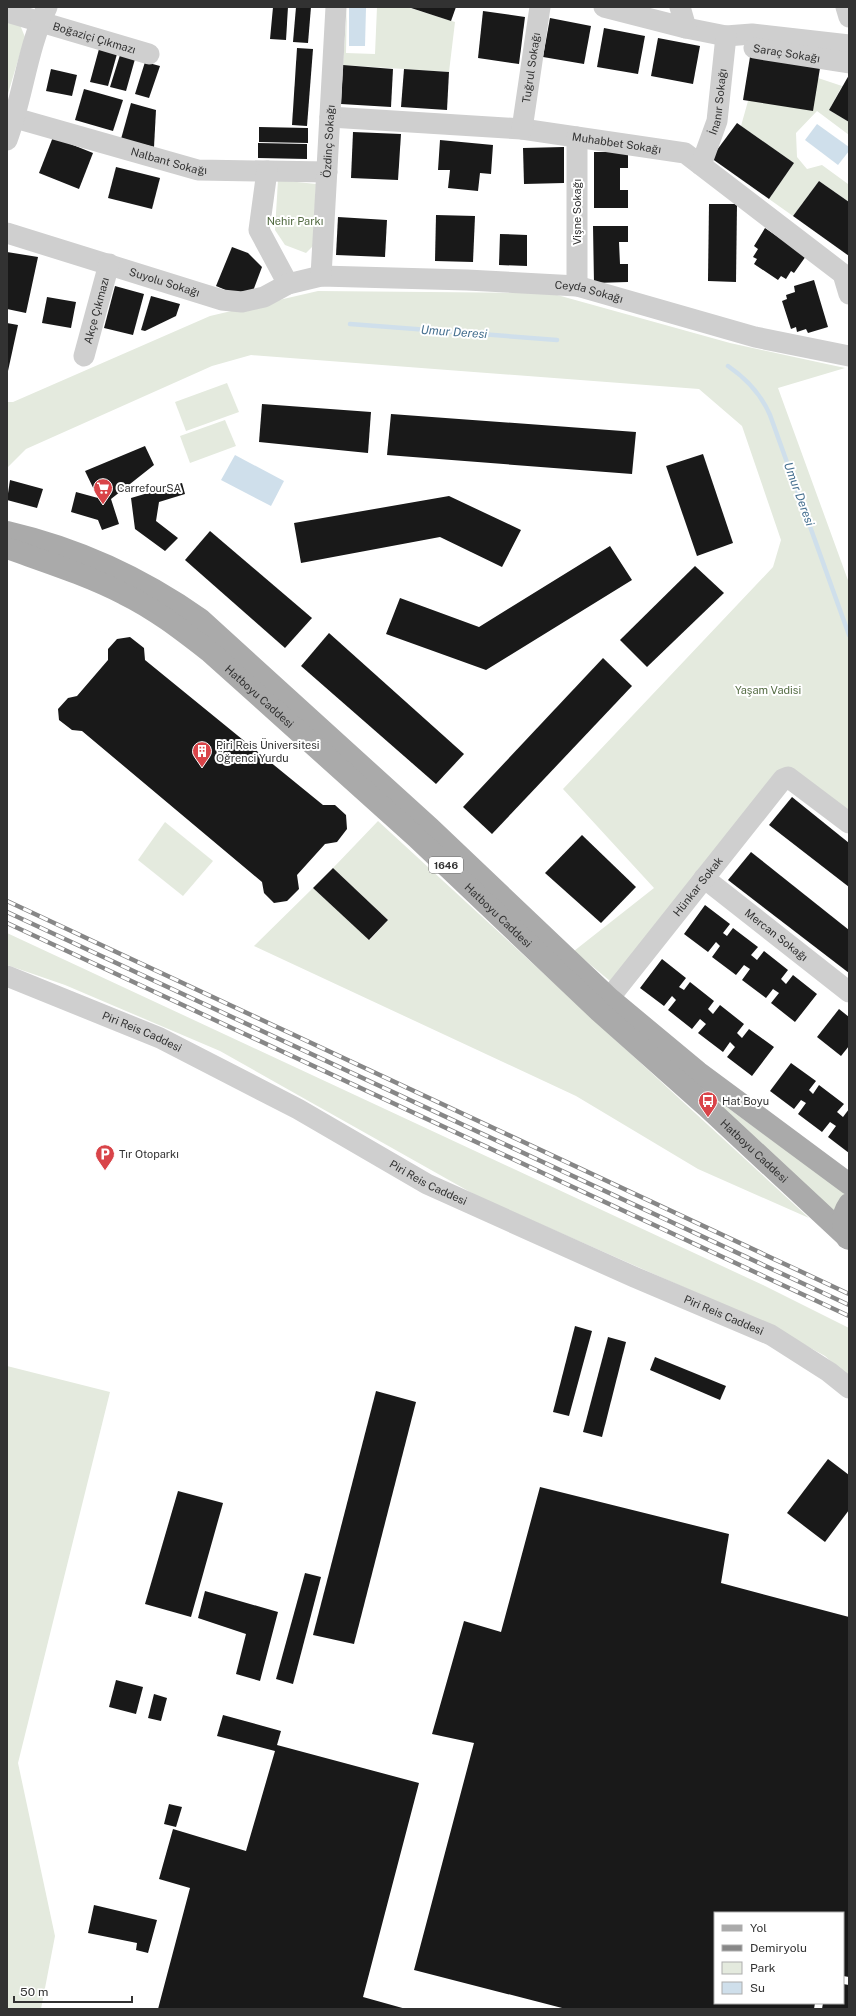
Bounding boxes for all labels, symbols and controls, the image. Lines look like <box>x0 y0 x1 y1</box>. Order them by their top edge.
street label: Boğaziçi Çıkmazı <box>51 20 137 56</box>
street label: Tuğrul Sokağı <box>520 32 542 104</box>
street label: Saraç Sokağı <box>752 42 821 64</box>
street label: İnanır Sokağı <box>706 68 729 136</box>
street label: Özdinç Sokağı <box>319 104 337 178</box>
street label: Muhabbet Sokağı <box>571 130 662 155</box>
street label: Nalbant Sokağı <box>129 145 207 176</box>
street label: Vişne Sokağı <box>571 179 584 245</box>
park label: Nehir Parkı <box>267 215 323 227</box>
street label: Suyolu Sokağı <box>128 265 201 299</box>
street label: Akçe Çıkmazı <box>82 276 111 345</box>
street label: Ceyda Sokağı <box>554 279 625 305</box>
water label: Umur Deresi <box>420 323 488 341</box>
water label: Umur Deresi <box>781 460 817 528</box>
supermarket icon: CarrefourSA <box>92 477 114 505</box>
place label: CarrefourSA <box>117 482 182 494</box>
street label: Hatboyu Caddesi <box>223 663 296 730</box>
park label: Yaşam Vadisi <box>735 684 801 697</box>
place label: Piri Reis Üniversitesi Öğrenci Yurdu <box>216 738 320 764</box>
building icon: Piri Reis Üniversitesi Öğrenci Yurdu <box>191 740 213 768</box>
street label: Hünkar Sokak <box>671 854 725 918</box>
road number: 1646 <box>429 857 463 873</box>
street label: Hatboyu Caddesi <box>462 881 534 950</box>
street label: Mercan Sokağı <box>743 907 810 963</box>
street label: Piri Reis Caddesi <box>101 1009 184 1054</box>
bus stop icon: Hat Boyu <box>697 1090 719 1118</box>
place label: Hat Boyu <box>722 1095 769 1107</box>
street label: Hatboyu Caddesi <box>718 1117 790 1185</box>
parking icon: Tır Otoparkı <box>94 1143 116 1171</box>
place label: Tır Otoparkı <box>119 1148 179 1160</box>
street label: Piri Reis Caddesi <box>388 1158 469 1207</box>
street label: Piri Reis Caddesi <box>682 1293 765 1337</box>
legend <box>714 1912 844 2004</box>
text: Yol <box>750 1921 767 1935</box>
text: Demiryolu <box>750 1941 807 1955</box>
text: Park <box>750 1961 776 1975</box>
scale bar <box>14 1978 132 2004</box>
text: Su <box>750 1981 765 1995</box>
text: 50 m <box>20 1985 48 1999</box>

